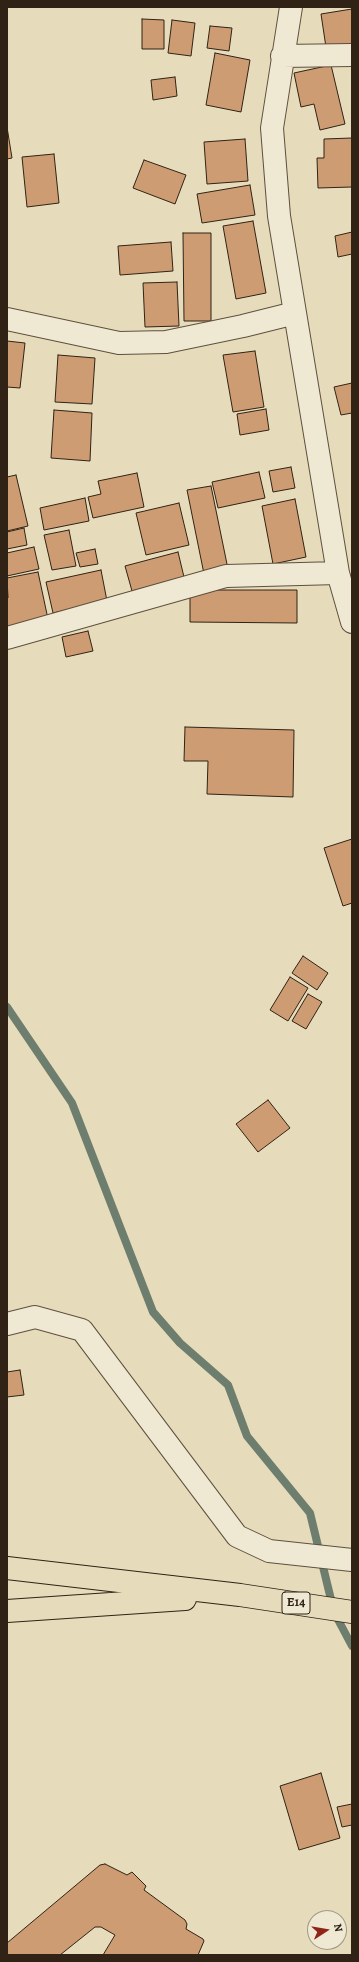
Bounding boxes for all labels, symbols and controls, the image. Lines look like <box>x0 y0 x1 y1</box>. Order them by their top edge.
road number: E14 <box>282 1592 310 1614</box>
north arrow <box>307 1910 347 1950</box>
text: N <box>330 1922 346 1933</box>

